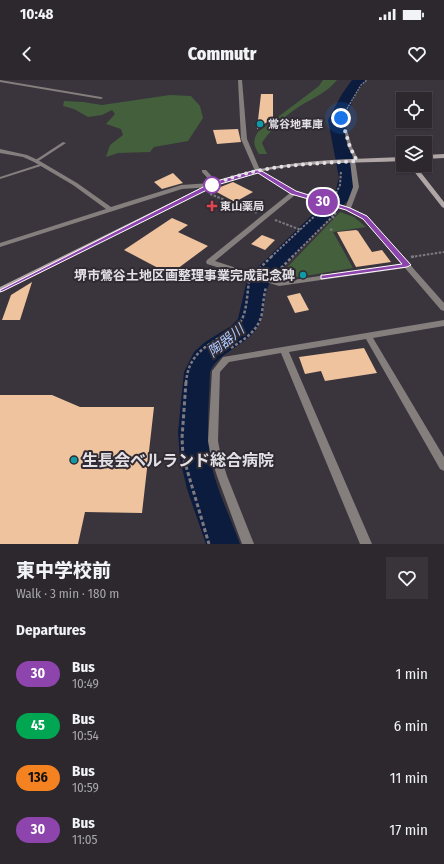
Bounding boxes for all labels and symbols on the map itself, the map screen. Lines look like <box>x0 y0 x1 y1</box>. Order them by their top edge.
your location <box>331 108 351 128</box>
place label: 鴬谷地車庫 <box>268 118 323 131</box>
marker: 鴬谷地車庫 <box>255 119 265 129</box>
unlabelled marker <box>203 176 221 194</box>
line badge: 30 <box>305 189 341 215</box>
place label: 東山薬局 <box>220 200 264 213</box>
marker: 東山薬局 <box>207 201 217 211</box>
place label: 堺市鶯谷土地区画整理事業完成記念碑 <box>74 268 295 283</box>
marker: 堺市鶯谷土地区画整理事業完成記念碑 <box>298 270 308 280</box>
water label: 陶器川 <box>204 320 249 361</box>
place label: 生長会ベルランド総合病院 <box>82 451 274 470</box>
marker: 生長会ベルランド総合病院 <box>69 455 79 465</box>

